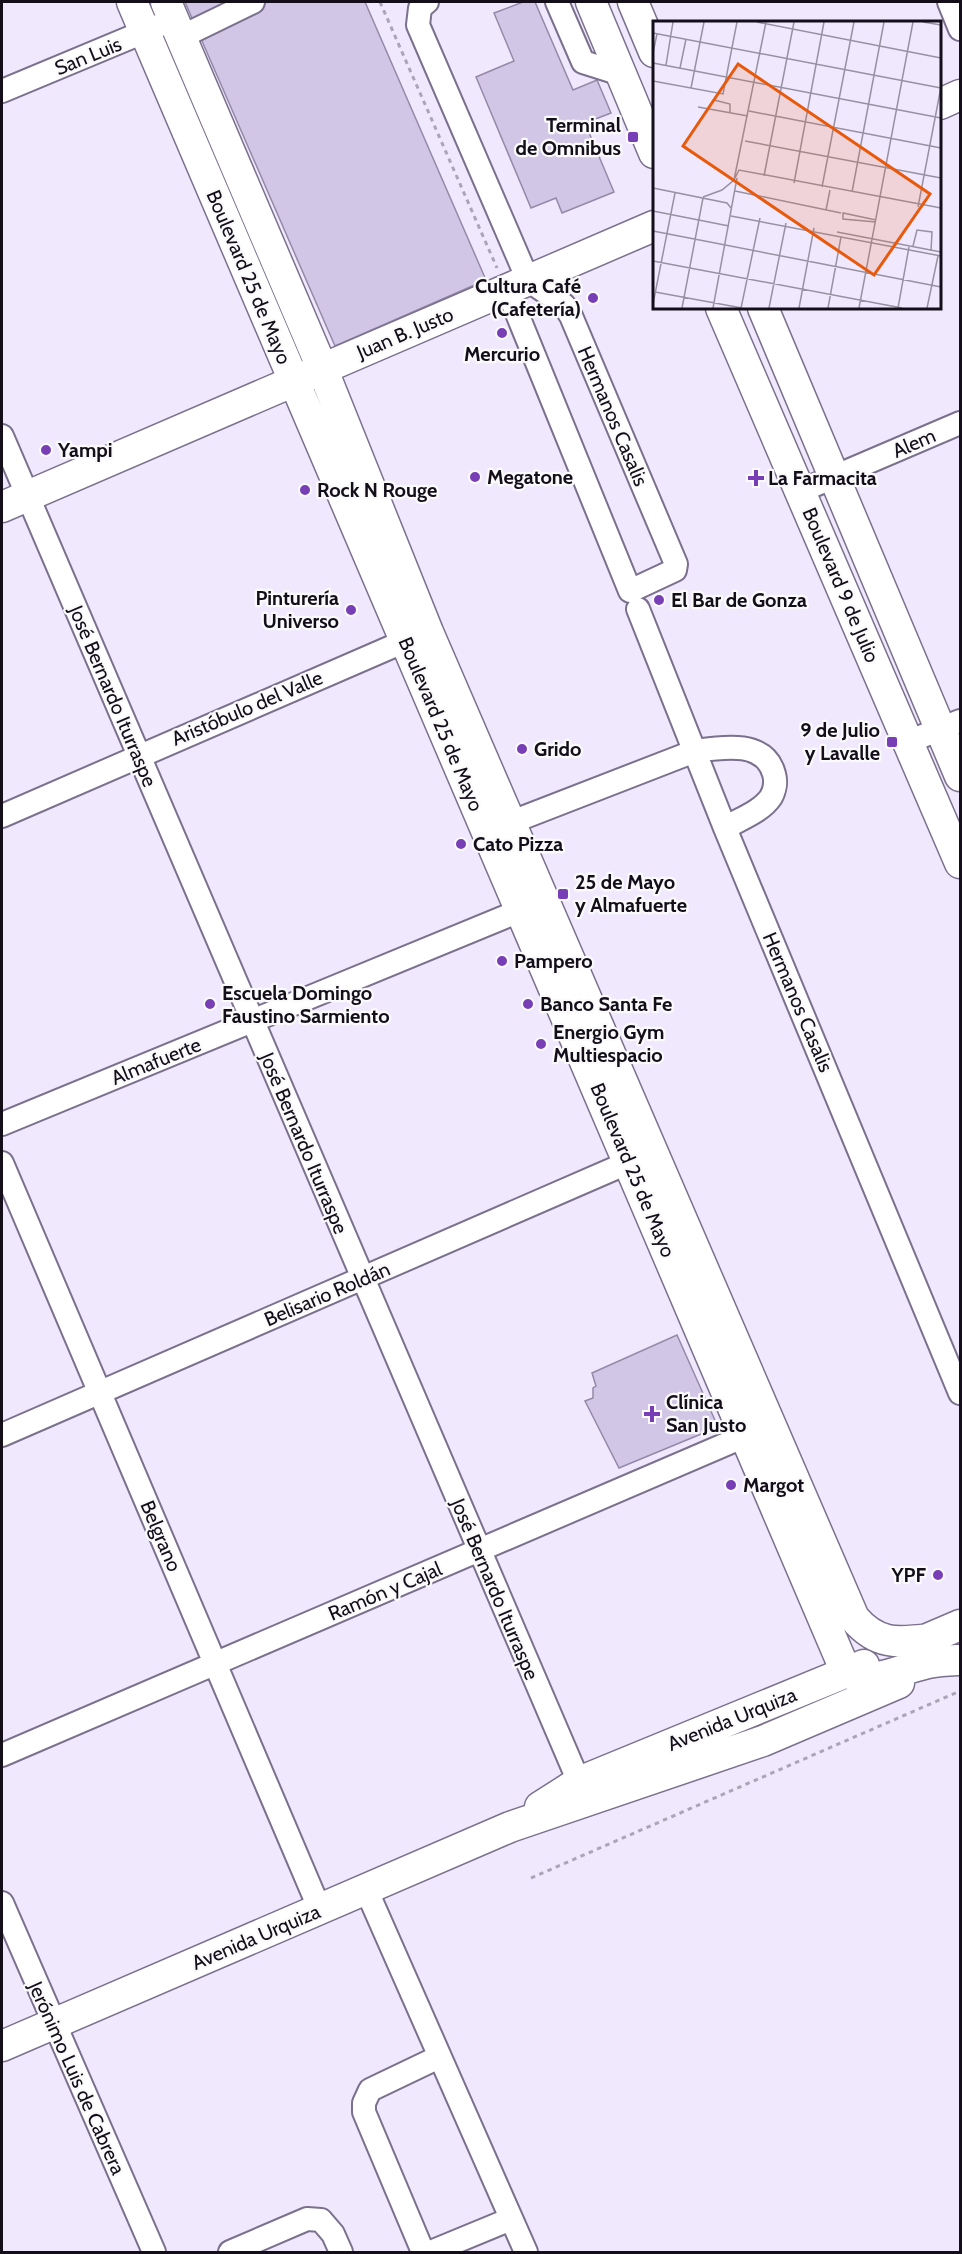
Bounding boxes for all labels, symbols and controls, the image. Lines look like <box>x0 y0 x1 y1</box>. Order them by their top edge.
inset map <box>653 21 941 309</box>
street label: San Luis <box>51 32 125 80</box>
place label: Terminal de Omnibus <box>516 113 621 160</box>
marker: Terminal de Omnibus <box>626 130 640 144</box>
street label: Boulevard 25 de Mayo <box>201 186 297 368</box>
place label: Cultura Café (Cafetería) <box>475 274 581 321</box>
marker: Cultura Café (Cafetería) <box>586 291 600 305</box>
street label: Juan B. Justo <box>352 302 457 364</box>
marker: Mercurio <box>495 326 509 340</box>
place label: Mercurio <box>464 342 540 366</box>
street label: Hermanos Casalis <box>573 342 653 490</box>
street label: Alem <box>889 423 939 463</box>
place label: Yampi <box>57 438 113 462</box>
marker: Yampi <box>39 443 53 457</box>
place label: Megatone <box>487 465 573 489</box>
place label: La Farmacita <box>768 466 877 490</box>
marker: Megatone <box>468 470 482 484</box>
marker: La Farmacita <box>749 471 763 485</box>
place label: Rock N Rouge <box>317 478 437 502</box>
marker: Rock N Rouge <box>298 483 312 497</box>
street label: Boulevard 9 de Julio <box>797 504 885 666</box>
place label: Pinturería Universo <box>255 586 339 633</box>
place label: El Bar de Gonza <box>671 588 807 612</box>
marker: El Bar de Gonza <box>652 593 666 607</box>
street label: José Bernardo Iturraspe <box>64 601 162 790</box>
marker: Pinturería Universo <box>344 603 358 617</box>
street label: Boulevard 25 de Mayo <box>393 633 489 815</box>
street label: Aristóbulo del Valle <box>168 665 326 751</box>
place label: 9 de Julio y Lavalle <box>800 718 880 765</box>
marker: 9 de Julio y Lavalle <box>885 735 899 749</box>
place label: Grido <box>534 737 581 761</box>
marker: Grido <box>515 742 529 756</box>
place label: Cato Pizza <box>473 832 563 856</box>
marker: Cato Pizza <box>454 837 468 851</box>
place label: 25 de Mayo y Almafuerte <box>575 870 687 917</box>
marker: 25 de Mayo y Almafuerte <box>556 887 570 901</box>
street label: Hermanos Casalis <box>758 928 838 1076</box>
place label: Pampero <box>514 949 593 973</box>
marker: Pampero <box>495 954 509 968</box>
place label: Escuela Domingo Faustino Sarmiento <box>222 981 390 1028</box>
place label: Banco Santa Fe <box>540 992 672 1016</box>
marker: Escuela Domingo Faustino Sarmiento <box>203 997 217 1011</box>
marker: Banco Santa Fe <box>521 997 535 1011</box>
place label: Energio Gym Multiespacio <box>553 1020 664 1067</box>
street label: Almafuerte <box>108 1032 204 1090</box>
marker: Energio Gym Multiespacio <box>534 1037 548 1051</box>
street label: José Bernardo Iturraspe <box>255 1048 353 1237</box>
street label: Boulevard 25 de Mayo <box>585 1079 681 1261</box>
street label: Belisario Roldán <box>261 1257 393 1331</box>
place label: Clínica San Justo <box>666 1390 746 1437</box>
marker: Clínica San Justo <box>643 1405 661 1423</box>
place label: Margot <box>743 1473 804 1497</box>
marker: Margot <box>724 1478 738 1492</box>
street label: José Bernardo Iturraspe <box>446 1494 544 1683</box>
street label: Belgrano <box>135 1497 187 1575</box>
street label: Ramón y Cajal <box>325 1556 446 1626</box>
place label: YPF <box>891 1563 927 1587</box>
marker: YPF <box>931 1568 945 1582</box>
street label: Avenida Urquiza <box>664 1682 800 1756</box>
street label: Avenida Urquiza <box>188 1899 324 1975</box>
street label: Jerónimo Luis de Cabrera <box>23 1977 131 2179</box>

